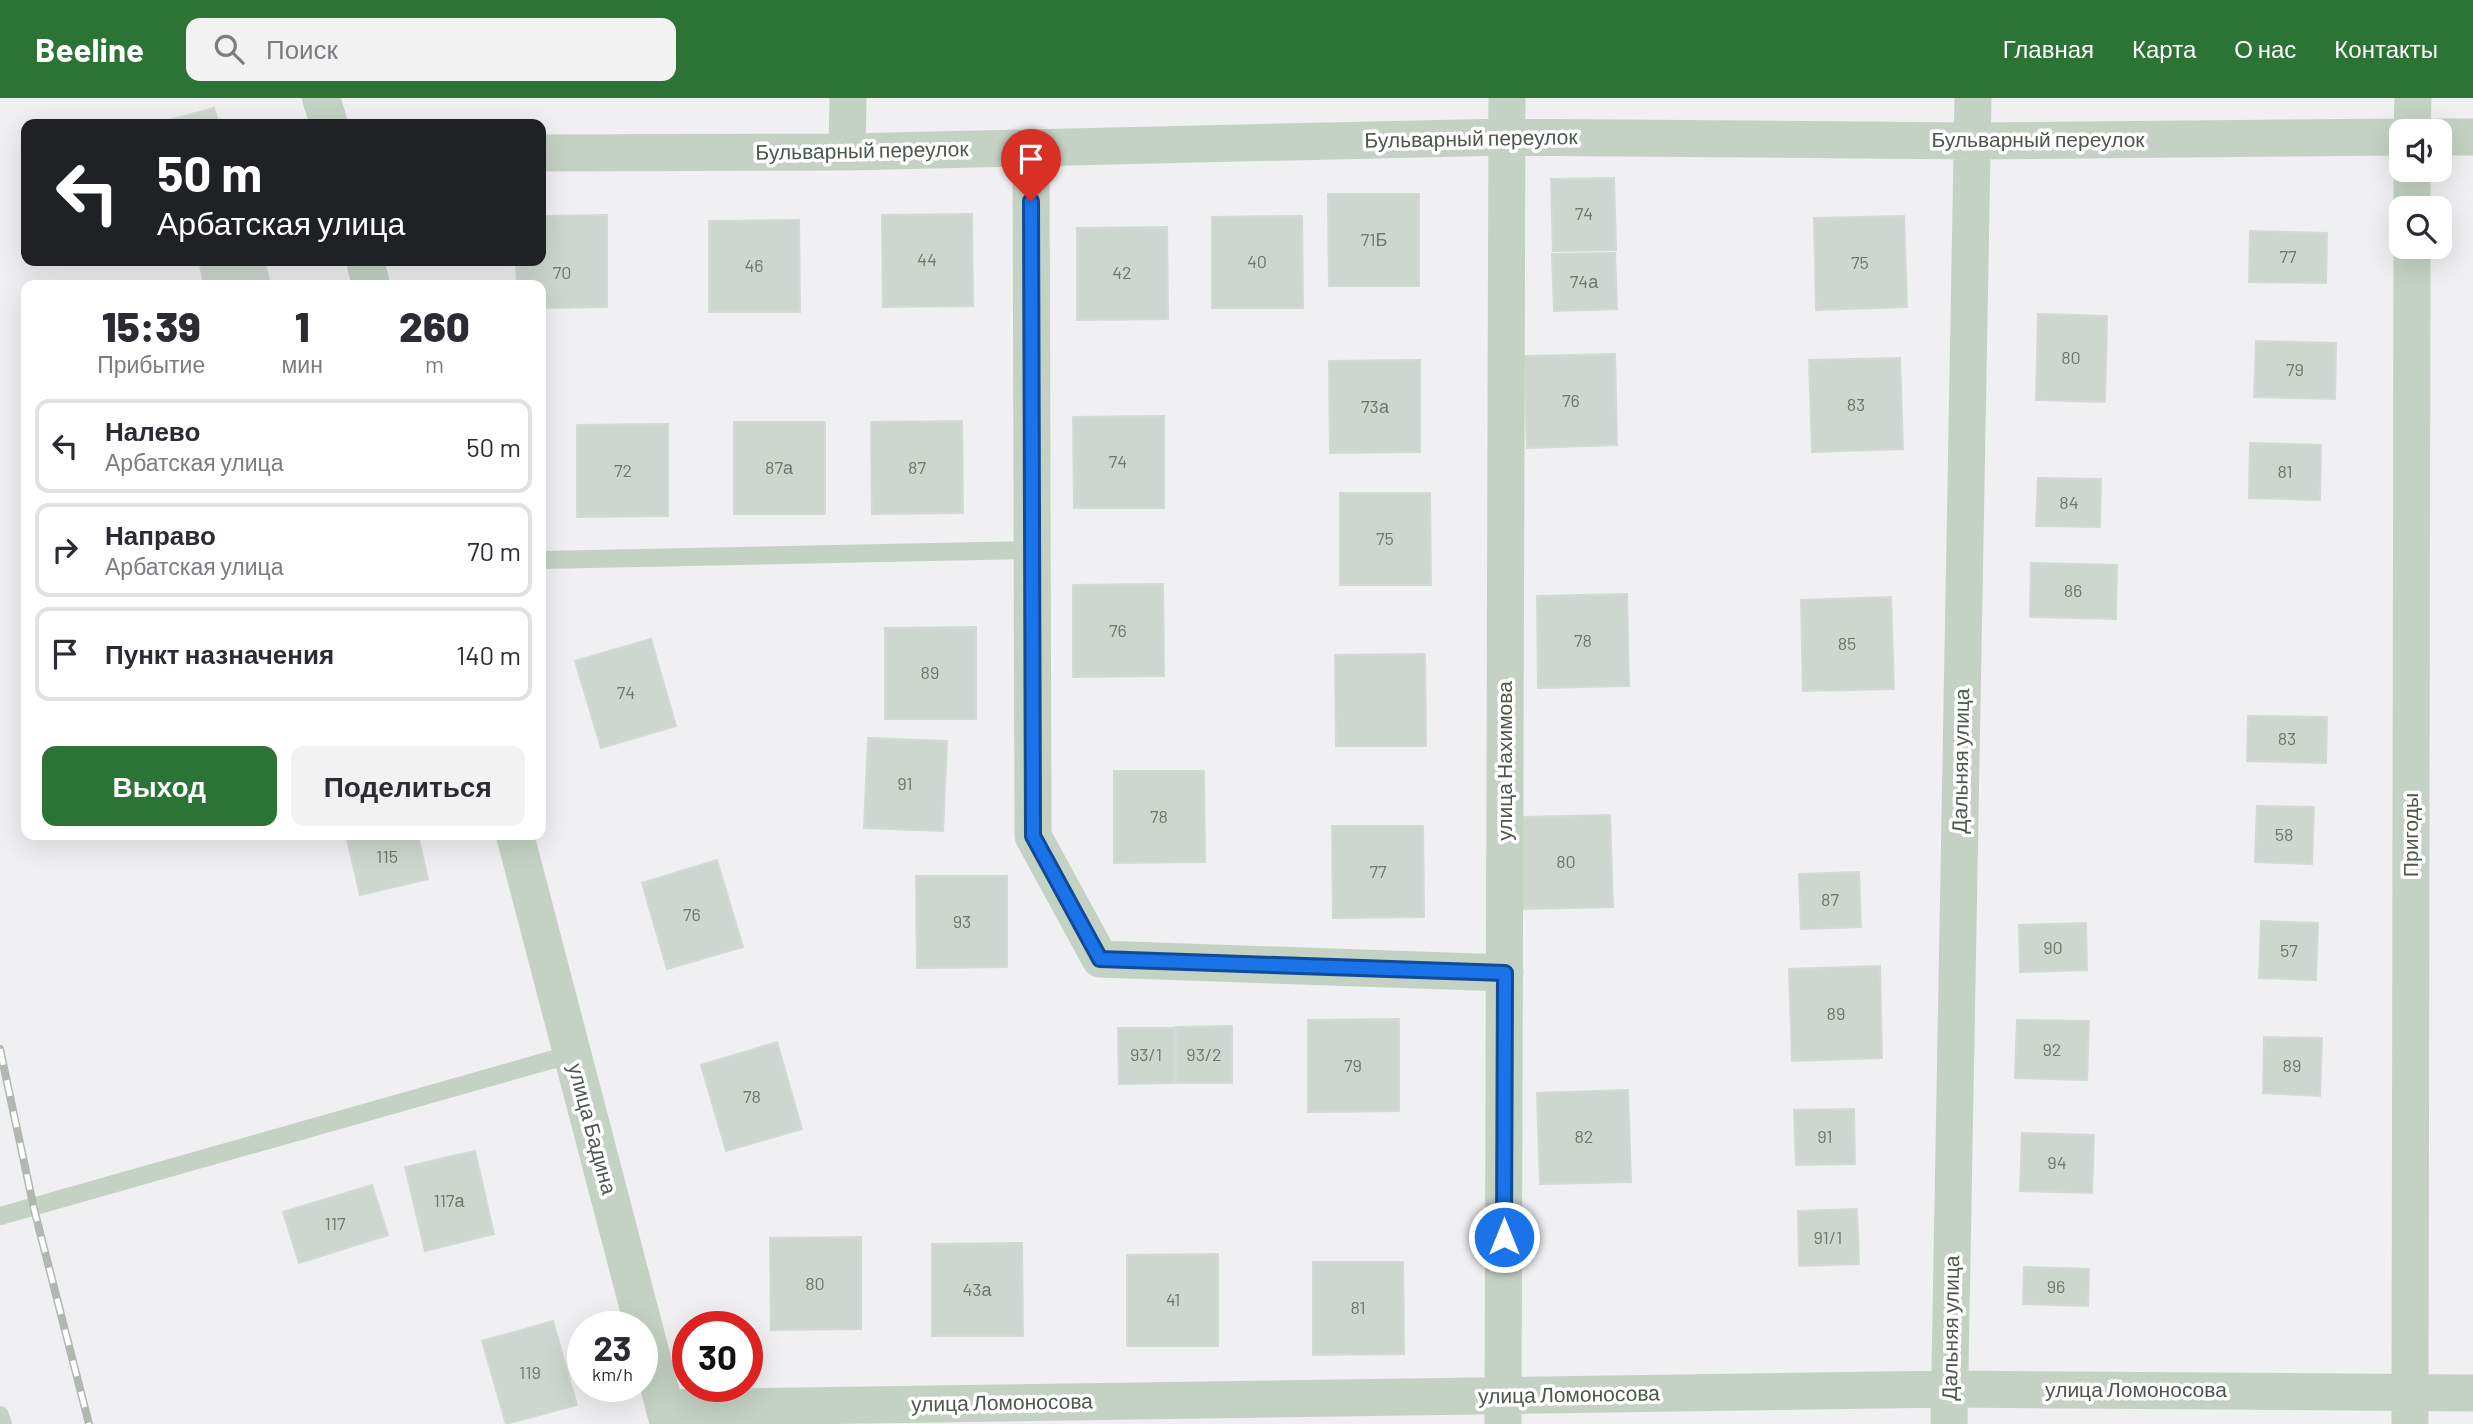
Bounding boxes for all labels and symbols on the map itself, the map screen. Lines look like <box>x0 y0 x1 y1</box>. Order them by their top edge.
street label: Бульварный переулок <box>1364 123 1578 152</box>
street label: Бульварный переулок <box>1931 126 2145 151</box>
pin <box>1001 129 1061 201</box>
street label: Бульварный переулок <box>755 135 969 164</box>
house number: 74 <box>1575 202 1593 224</box>
house number: 71Б <box>1361 228 1387 250</box>
house number: 77 <box>2279 245 2297 267</box>
house number: 44 <box>917 248 937 270</box>
house number: 40 <box>1247 250 1267 272</box>
house number: 75 <box>1851 251 1869 273</box>
house number: 46 <box>744 254 764 276</box>
house number: 70 <box>553 261 571 283</box>
house number: 42 <box>1112 261 1132 283</box>
house number: 74а <box>1570 270 1599 292</box>
house number: 80 <box>2061 346 2081 368</box>
house number: 79 <box>2286 358 2304 380</box>
house number: 76 <box>1562 389 1580 411</box>
house number: 83 <box>1847 393 1865 415</box>
house number: 73а <box>1361 395 1390 417</box>
house number: 74 <box>1109 450 1127 472</box>
house number: 87а <box>765 456 794 478</box>
house number: 87 <box>908 456 926 478</box>
house number: 72 <box>614 459 632 481</box>
house number: 81 <box>2277 460 2293 482</box>
house number: 84 <box>2059 491 2079 513</box>
house number: 75 <box>1376 527 1394 549</box>
house number: 86 <box>2064 579 2082 601</box>
house number: 76 <box>1109 619 1127 641</box>
house number: 78 <box>1574 629 1592 651</box>
house number: 85 <box>1838 632 1856 654</box>
house number: 89 <box>921 661 939 683</box>
house number: 74 <box>617 681 635 703</box>
street label: улица Нахимова <box>1491 681 1516 841</box>
street label: Дальняя улица <box>1946 688 1973 834</box>
house number: 83 <box>2278 727 2296 749</box>
house number: 91 <box>897 772 913 794</box>
street label: Пригоды <box>2397 793 2422 877</box>
house number: 78 <box>1150 805 1168 827</box>
house number: 58 <box>2275 823 2293 845</box>
house number: 115 <box>376 845 398 867</box>
house number: 80 <box>1556 850 1576 872</box>
house number: 77 <box>1369 860 1387 882</box>
house number: 87 <box>1821 888 1839 910</box>
house number: 76 <box>683 903 701 925</box>
house number: 93 <box>953 910 971 932</box>
house number: 90 <box>2043 936 2063 958</box>
house number: 57 <box>2280 939 2298 961</box>
house number: 89 <box>1827 1002 1845 1024</box>
house number: 92 <box>2042 1038 2062 1060</box>
house number: 93/1 <box>1130 1043 1162 1065</box>
house number: 93/2 <box>1186 1043 1222 1065</box>
house number: 79 <box>1344 1054 1362 1076</box>
house number: 89 <box>2283 1054 2301 1076</box>
street label: улица Бадина <box>564 1060 623 1197</box>
house number: 78 <box>743 1085 761 1107</box>
house number: 82 <box>1574 1125 1594 1147</box>
house number: 91 <box>1817 1125 1833 1147</box>
house number: 94 <box>2047 1151 2067 1173</box>
house number: 117а <box>433 1189 466 1211</box>
position arrow <box>1467 1200 1541 1274</box>
house number: 117 <box>324 1212 346 1234</box>
house number: 91/1 <box>1814 1226 1842 1248</box>
street label: Дальняя улица <box>1936 1255 1963 1401</box>
house number: 80 <box>805 1272 825 1294</box>
house number: 96 <box>2047 1275 2065 1297</box>
house number: 43а <box>962 1278 993 1300</box>
house number: 41 <box>1166 1288 1180 1310</box>
house number: 81 <box>1350 1296 1366 1318</box>
speed limit sign: 30 <box>672 1311 763 1402</box>
house number: 119 <box>519 1361 541 1383</box>
street label: улица Ломоносова <box>2045 1376 2227 1401</box>
street label: улица Ломоносова <box>1478 1379 1660 1408</box>
street label: улица Ломоносова <box>911 1387 1093 1416</box>

